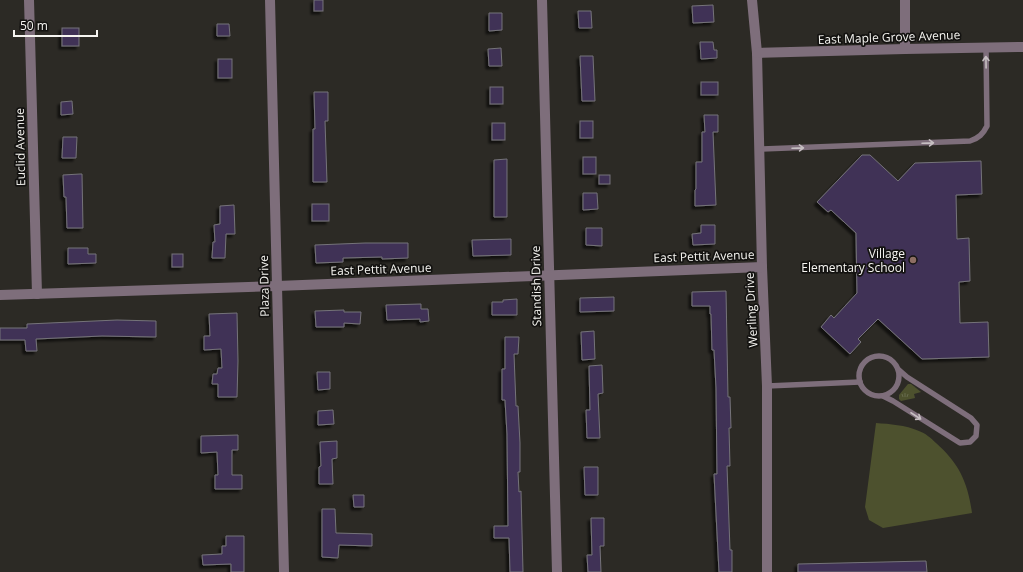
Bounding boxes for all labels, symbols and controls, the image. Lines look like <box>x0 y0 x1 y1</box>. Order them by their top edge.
scale bar <box>14 12 97 38</box>
text: 50 m <box>20 17 48 34</box>
street label: East Maple Grove Avenue <box>817 26 961 48</box>
one-way arrow <box>982 56 990 69</box>
street label: Euclid Avenue <box>11 108 29 186</box>
one-way arrow <box>921 139 934 146</box>
one-way arrow <box>791 144 804 152</box>
street label: Standish Drive <box>527 245 545 327</box>
place label: Village Elementary School <box>801 245 905 276</box>
street label: East Pettit Avenue <box>653 246 755 266</box>
street label: Plaza Drive <box>255 255 273 317</box>
marker: Village Elementary School <box>908 255 918 265</box>
street label: East Pettit Avenue <box>330 259 432 279</box>
street label: Werling Drive <box>741 272 761 348</box>
one-way arrow <box>910 412 922 420</box>

